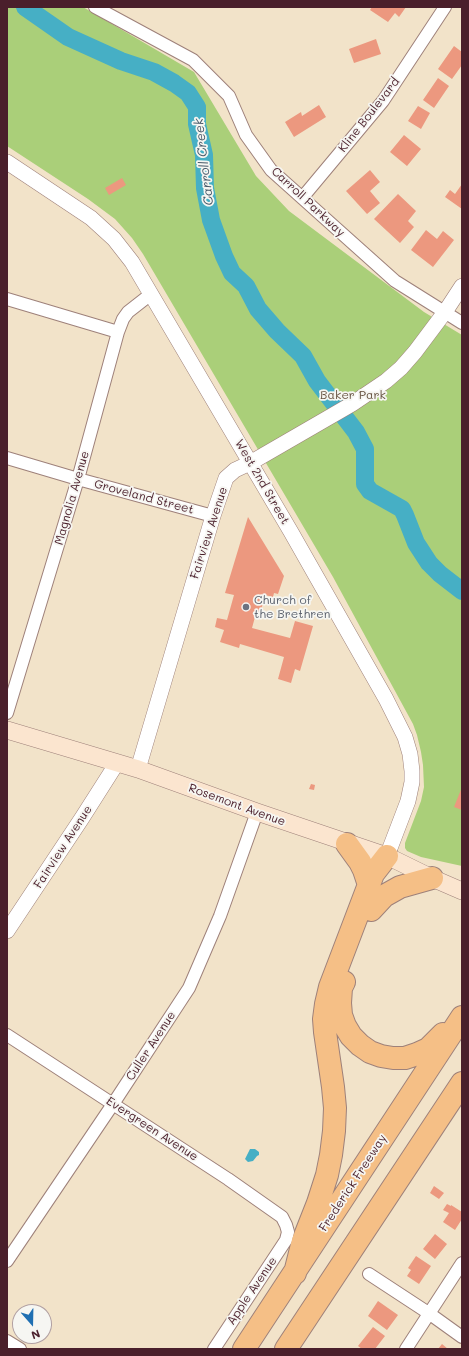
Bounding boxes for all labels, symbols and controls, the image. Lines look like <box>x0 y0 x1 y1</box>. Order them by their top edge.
street label: Kline Boulevard <box>335 75 403 155</box>
water label: Carroll Creek <box>191 118 217 206</box>
street label: Carroll Parkway <box>268 164 348 240</box>
park label: Baker Park <box>320 388 386 402</box>
street label: West 2nd Street <box>232 437 292 527</box>
street label: Magnolia Avenue <box>52 449 92 547</box>
street label: Groveland Street <box>93 477 195 517</box>
street label: Fairview Avenue <box>187 485 231 581</box>
place label: Church of the Brethren <box>254 593 330 621</box>
marker: Church of the Brethren <box>241 602 251 612</box>
street label: Rosemont Avenue <box>187 781 287 829</box>
street label: Fairview Avenue <box>31 803 95 891</box>
street label: Culler Avenue <box>123 1009 179 1083</box>
street label: Evergreen Avenue <box>103 1094 201 1164</box>
street label: Frederick Freeway <box>316 1132 390 1234</box>
street label: Apple Avenue <box>224 1254 280 1328</box>
north arrow <box>12 1304 52 1344</box>
text: N <box>29 1326 42 1343</box>

